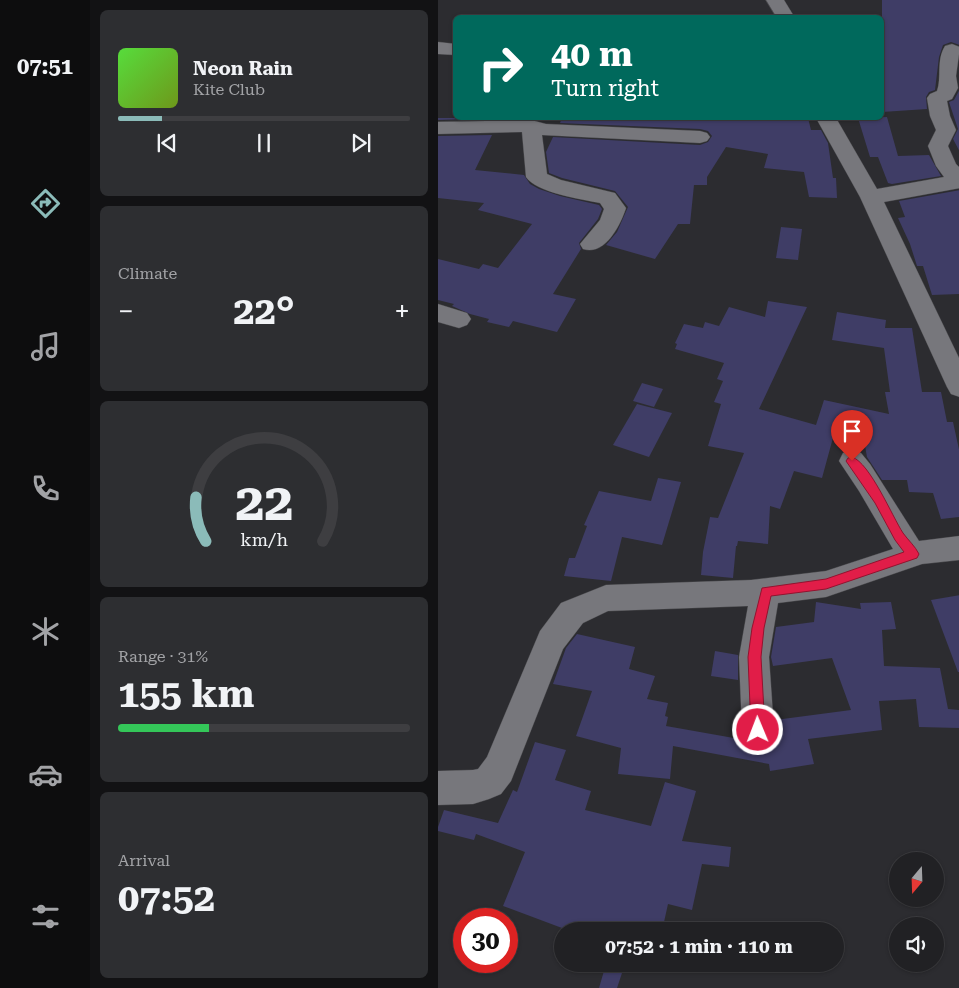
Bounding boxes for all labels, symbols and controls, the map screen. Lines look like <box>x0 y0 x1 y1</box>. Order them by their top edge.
text: 40 m <box>551 34 633 75</box>
icon: right <box>468 35 533 100</box>
text: 07:51 <box>17 54 73 79</box>
text: Neon Rain <box>193 57 293 80</box>
text: Turn right <box>551 76 659 101</box>
text: Kite Club <box>193 80 265 99</box>
icon: previous <box>153 129 181 157</box>
icon: pause <box>250 129 278 157</box>
icon: next <box>347 129 375 157</box>
icon: directions <box>28 186 63 221</box>
text: Climate <box>118 264 177 283</box>
text: 22° <box>233 289 295 333</box>
text: − <box>118 295 134 328</box>
text: + <box>394 295 410 328</box>
icon: music <box>28 329 63 364</box>
pin <box>831 410 873 461</box>
icon: arrive <box>838 417 866 445</box>
icon: phone <box>28 471 63 506</box>
text: 22 <box>235 472 293 533</box>
text: km/h <box>240 529 288 550</box>
icon: climate <box>28 614 63 649</box>
text: Range · 31% <box>118 647 208 666</box>
text: 155 km <box>118 672 254 716</box>
position arrow <box>731 703 783 755</box>
icon: car <box>28 757 63 792</box>
text: Arrival <box>118 851 170 870</box>
north arrow <box>889 852 944 908</box>
map controls <box>889 852 944 972</box>
text: 07:52 <box>118 876 215 920</box>
icon: filters <box>28 899 63 934</box>
speed limit sign: 30 <box>453 908 518 973</box>
button: sound <box>889 917 944 972</box>
text: 07:52 · 1 min · 110 m <box>605 935 793 958</box>

